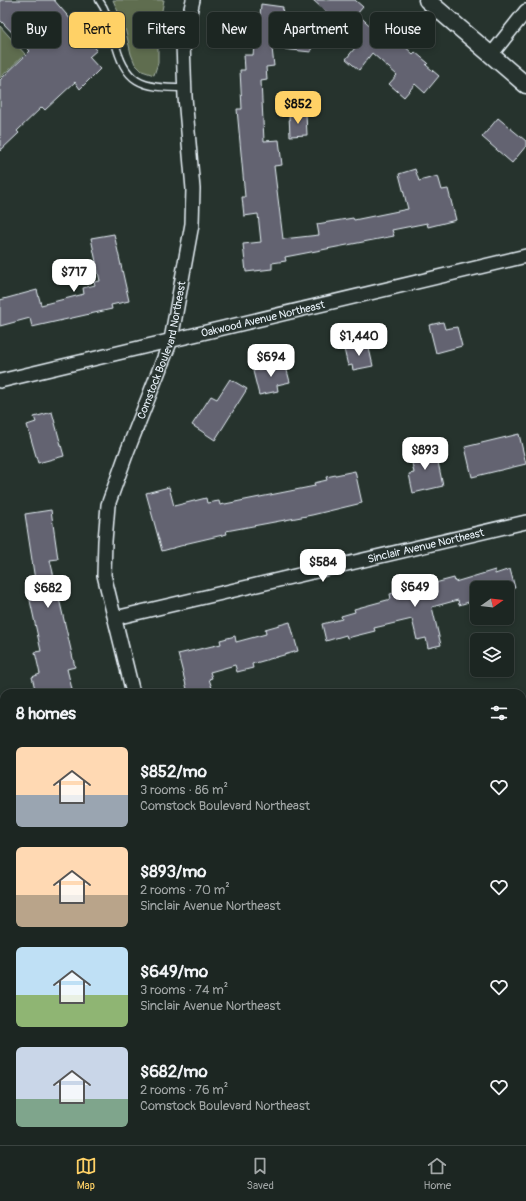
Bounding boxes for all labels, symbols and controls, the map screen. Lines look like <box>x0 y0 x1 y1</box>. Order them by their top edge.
chip: Buy <box>12 12 61 48</box>
chip: Rent <box>69 12 125 48</box>
chip: Filters <box>133 12 199 48</box>
chip: New <box>207 12 261 48</box>
chip: Apartment <box>269 12 362 48</box>
chip: House <box>370 12 435 48</box>
pin: $852 <box>274 91 322 125</box>
text: $852 <box>284 96 312 112</box>
pin: $717 <box>50 259 98 293</box>
text: $717 <box>61 264 87 280</box>
street label: Comstock Boulevard Northeast <box>134 280 188 421</box>
street label: Oakwood Avenue Northeast <box>199 297 326 340</box>
pin: $1,440 <box>326 323 392 357</box>
text: $1,440 <box>339 328 379 344</box>
pin: $694 <box>247 344 295 378</box>
text: $694 <box>257 349 285 365</box>
pin: $893 <box>401 437 449 471</box>
text: $893 <box>411 442 439 458</box>
street label: Sinclair Avenue Northeast <box>366 525 486 565</box>
pin: $584 <box>299 549 347 583</box>
text: $584 <box>309 554 337 570</box>
pin: $649 <box>391 574 439 608</box>
pin: $682 <box>24 575 72 609</box>
text: $649 <box>401 579 429 595</box>
text: $682 <box>34 580 62 596</box>
north arrow <box>470 581 514 625</box>
map controls <box>470 581 514 677</box>
button: layers <box>470 633 514 677</box>
icon: filters <box>488 702 510 724</box>
text: 8 homes <box>16 703 76 724</box>
text: $852/mo <box>140 761 207 782</box>
icon: home <box>48 763 96 811</box>
icon: heart <box>488 776 510 798</box>
text: 3 rooms · 86 m² <box>140 782 228 798</box>
text: Comstock Boulevard Northeast <box>140 798 310 814</box>
text: $893/mo <box>140 861 206 882</box>
icon: home <box>48 863 96 911</box>
icon: heart <box>488 876 510 898</box>
text: 2 rooms · 70 m² <box>140 882 230 898</box>
text: Sinclair Avenue Northeast <box>140 898 281 914</box>
text: $649/mo <box>140 961 208 982</box>
icon: home <box>48 963 96 1011</box>
icon: heart <box>488 976 510 998</box>
text: 3 rooms · 74 m² <box>140 982 228 998</box>
text: Sinclair Avenue Northeast <box>140 998 281 1014</box>
text: $682/mo <box>140 1061 208 1082</box>
icon: home <box>48 1063 96 1111</box>
icon: heart <box>488 1076 510 1098</box>
text: 2 rooms · 76 m² <box>140 1082 228 1098</box>
text: Comstock Boulevard Northeast <box>140 1098 310 1114</box>
tab: Map <box>75 1155 97 1192</box>
tab: Saved <box>246 1155 274 1192</box>
tab: Home <box>423 1155 451 1192</box>

